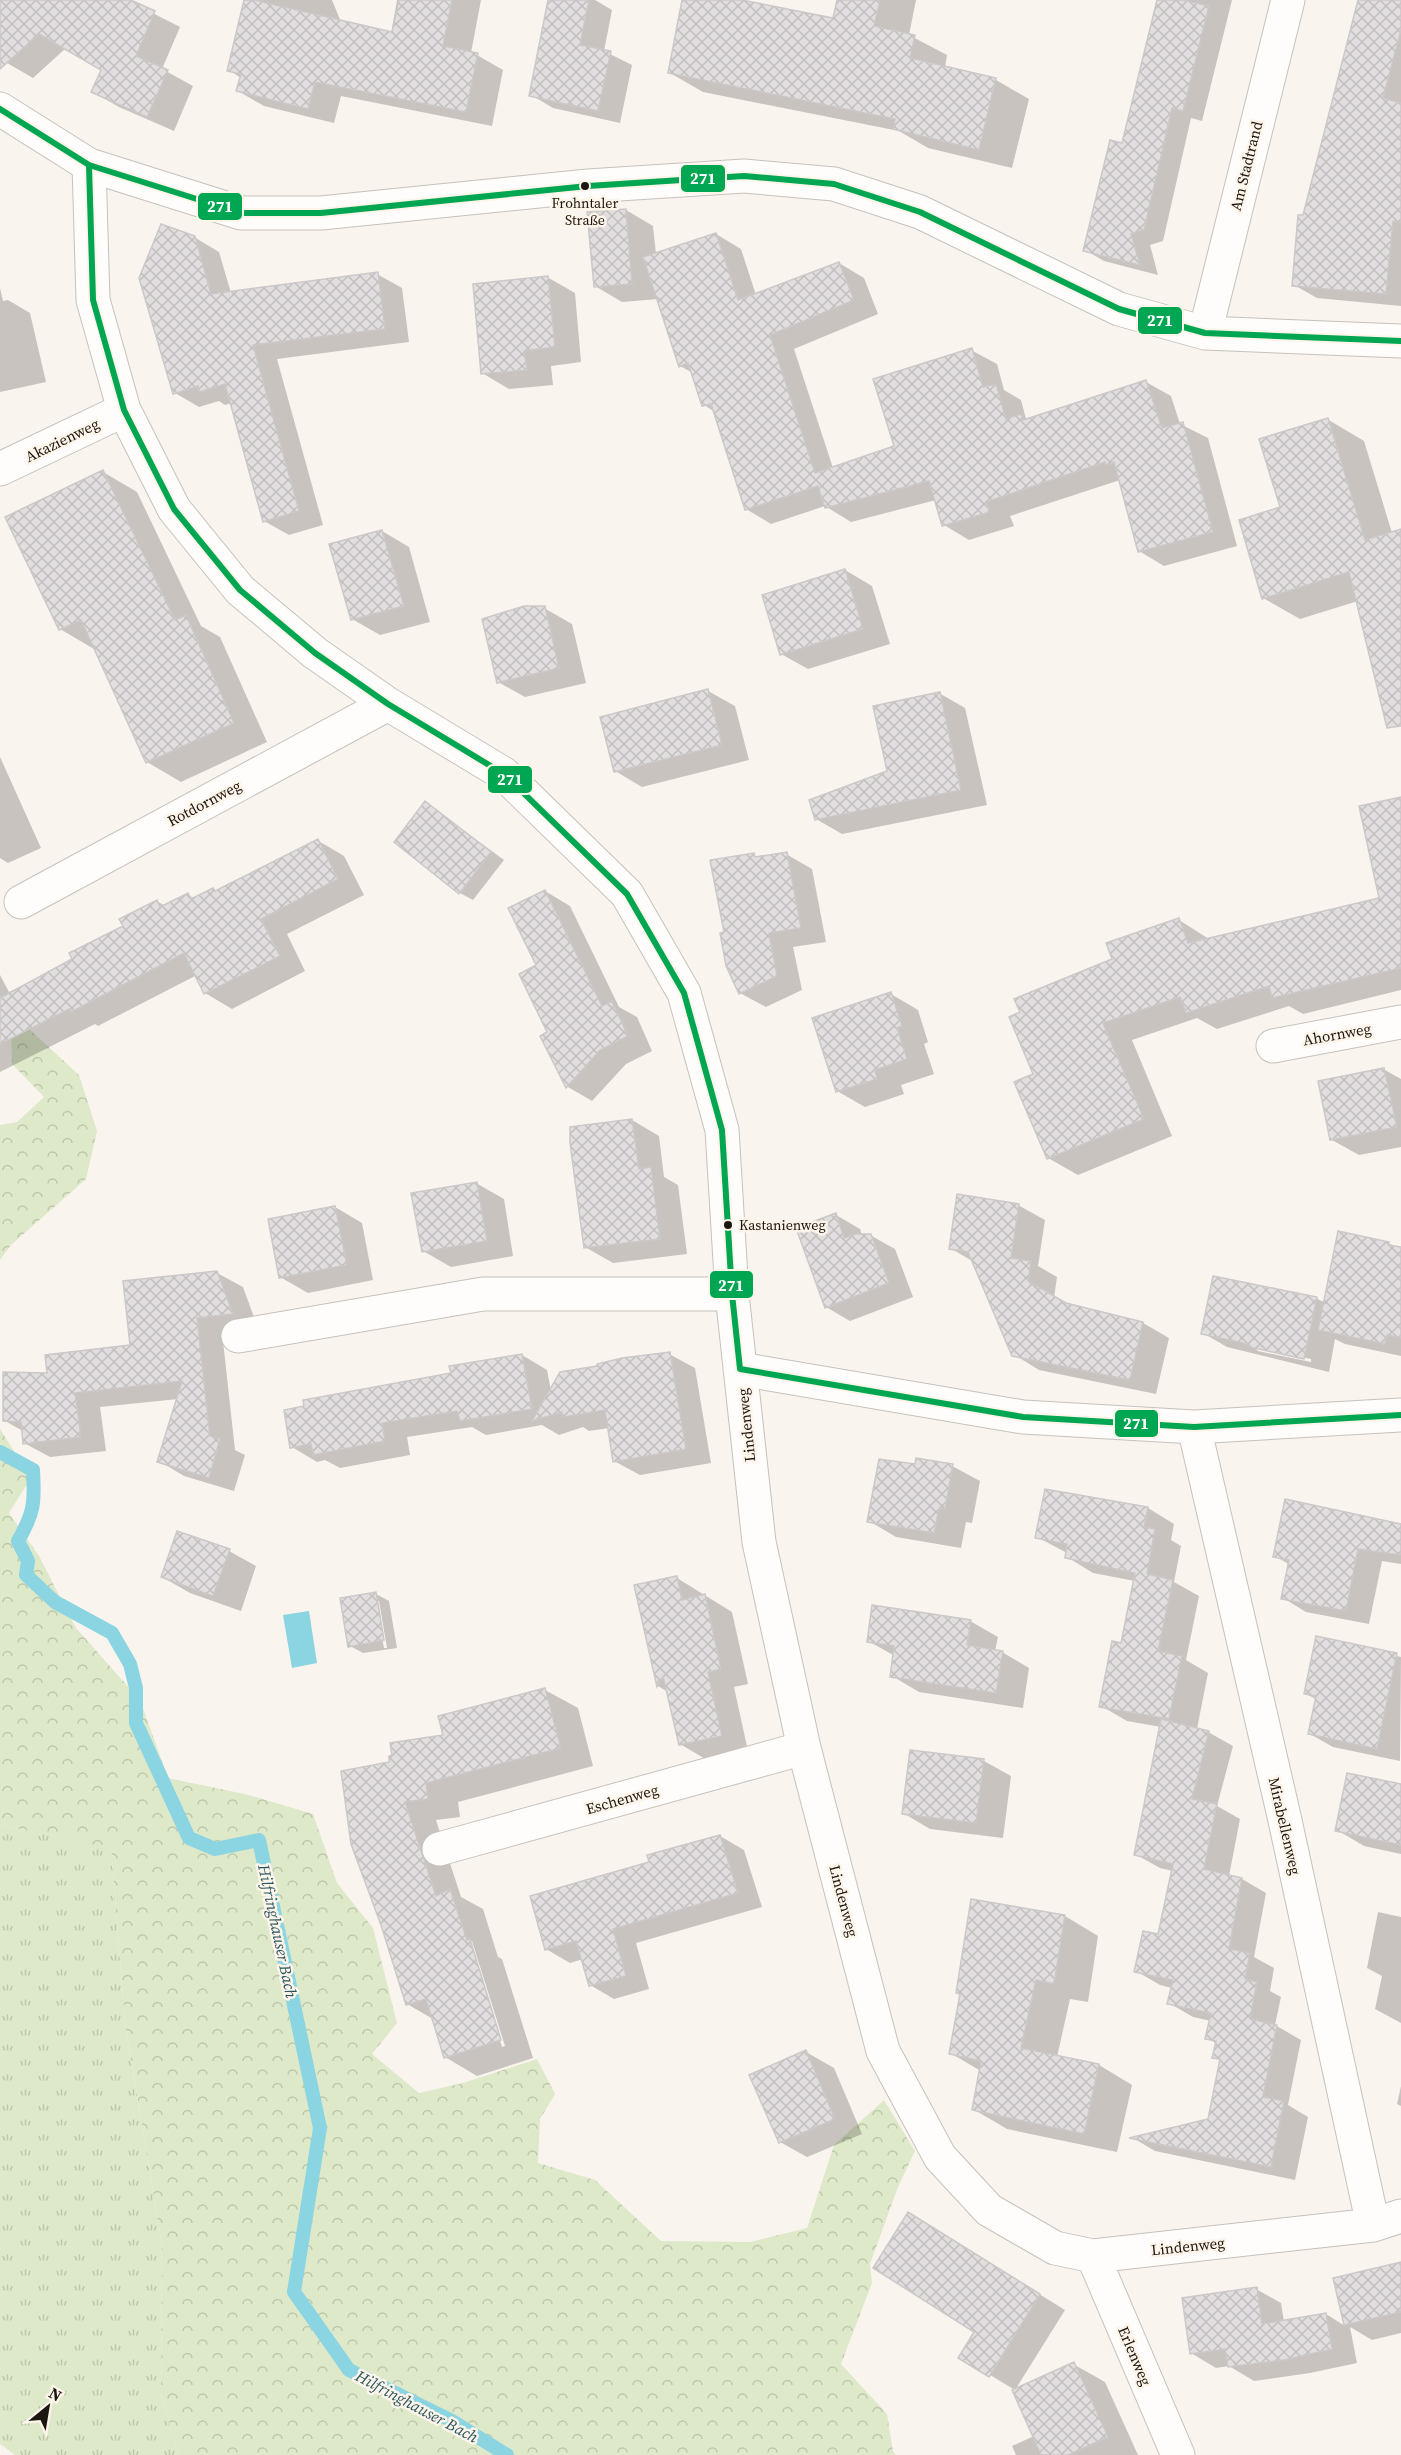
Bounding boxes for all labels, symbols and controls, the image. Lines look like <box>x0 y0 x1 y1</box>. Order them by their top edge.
street label: Am Stadtrand <box>1225 118 1267 213</box>
line badge: 271 <box>680 164 726 193</box>
text: 271 <box>690 167 716 189</box>
marker: Frohntaler Straße <box>579 180 591 192</box>
line badge: 271 <box>197 192 243 221</box>
place label: Frohntaler Straße <box>552 193 619 230</box>
text: 271 <box>207 195 233 217</box>
line badge: 271 <box>1137 306 1183 335</box>
text: 271 <box>1147 309 1173 331</box>
street label: Akazienweg <box>21 413 103 467</box>
line badge: 271 <box>487 765 533 794</box>
text: 271 <box>497 768 523 790</box>
street label: Rotdornweg <box>163 775 245 831</box>
street label: Ahornweg <box>1301 1018 1373 1050</box>
place label: Kastanienweg <box>739 1215 826 1235</box>
marker: Kastanienweg <box>722 1219 734 1231</box>
line badge: 271 <box>709 1270 754 1299</box>
text: 271 <box>718 1274 744 1296</box>
street label: Lindenweg <box>732 1387 760 1463</box>
line badge: 271 <box>1114 1409 1159 1438</box>
text: 271 <box>1123 1412 1149 1434</box>
street label: Mirabellenweg <box>1264 1775 1307 1877</box>
street label: Eschenweg <box>583 1779 661 1819</box>
water label: Hilfringhauser Bach <box>253 1861 303 2000</box>
street label: Lindenweg <box>824 1863 864 1940</box>
street label: Lindenweg <box>1150 2232 1226 2260</box>
street label: Erlenweg <box>1113 2323 1157 2389</box>
water label: Hilfringhauser Bach <box>351 2364 482 2448</box>
north arrow <box>18 2377 78 2437</box>
text: N <box>45 2382 66 2407</box>

